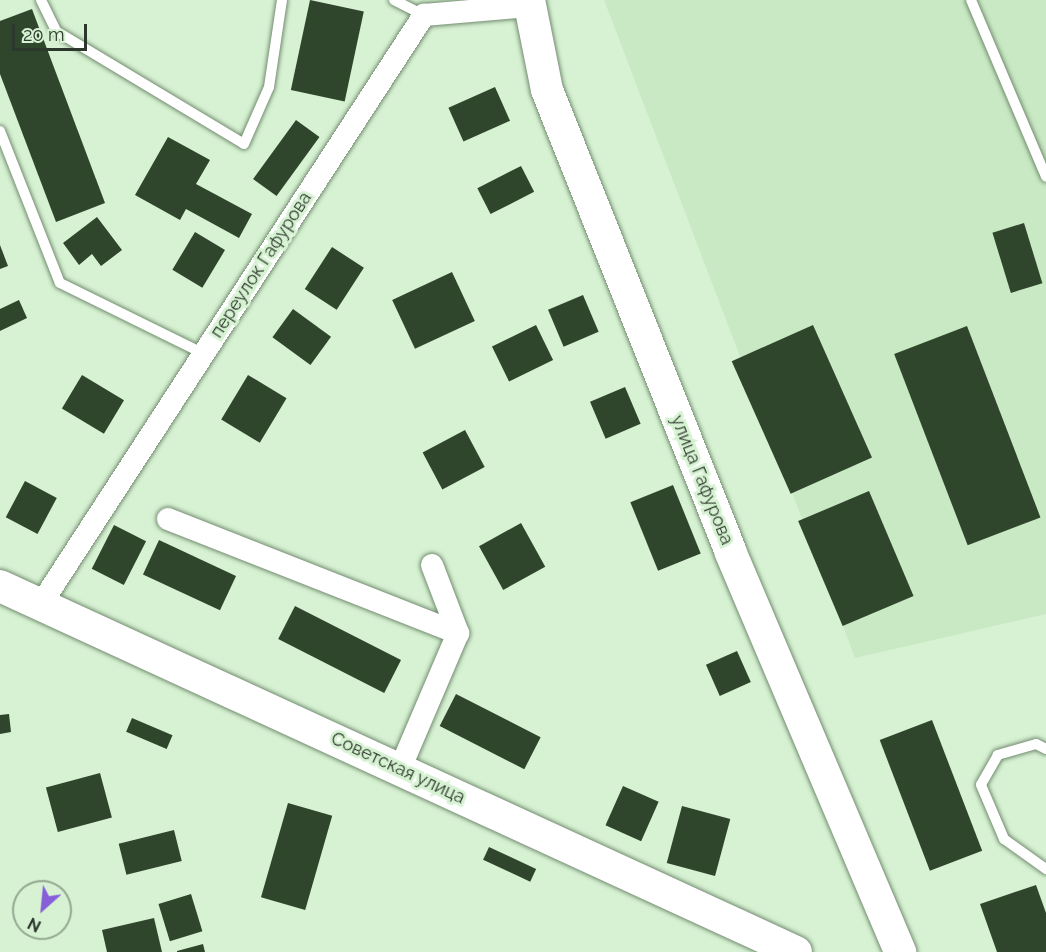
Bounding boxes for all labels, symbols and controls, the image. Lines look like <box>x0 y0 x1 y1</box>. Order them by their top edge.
scale bar <box>15 12 90 50</box>
text: 20 m <box>23 24 65 45</box>
street label: переулок Гафурова <box>206 188 316 342</box>
street label: улица Гафурова <box>666 412 738 548</box>
street label: Советская улица <box>327 727 469 809</box>
north arrow <box>12 880 72 940</box>
text: N <box>25 913 44 936</box>

